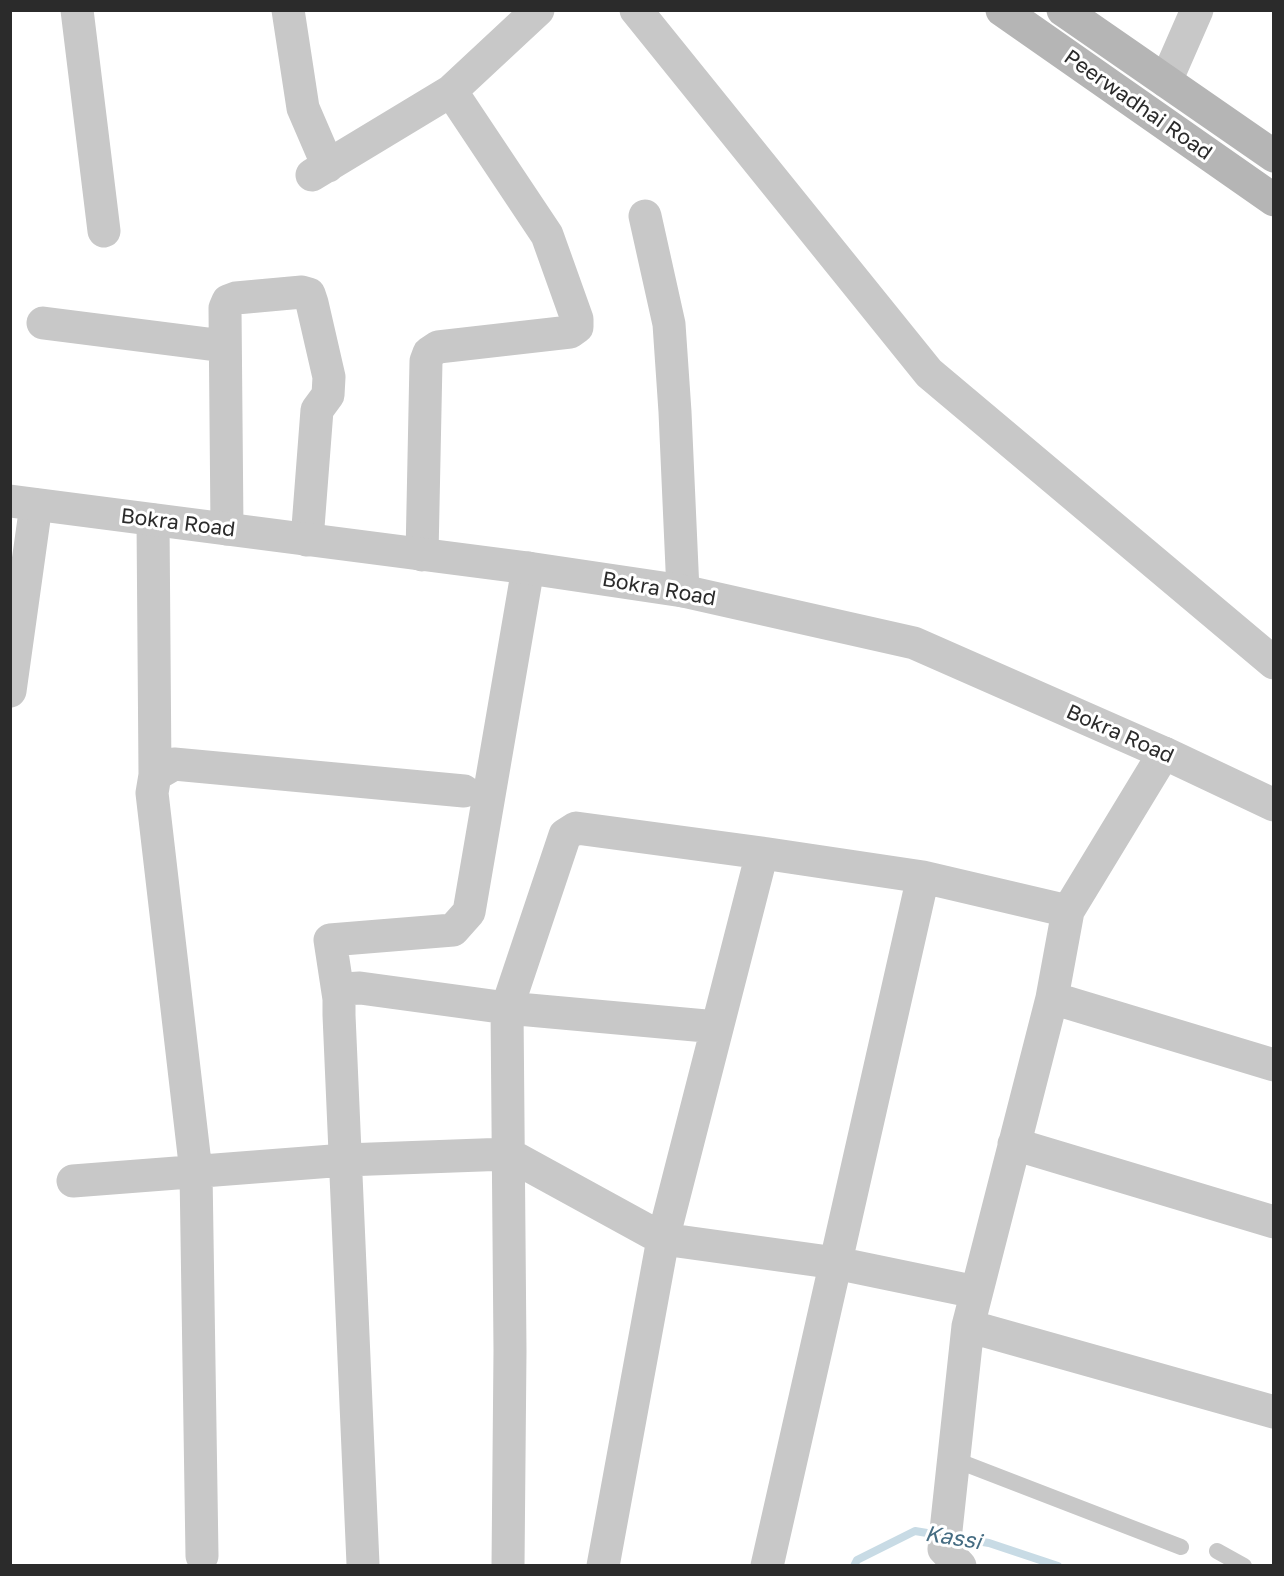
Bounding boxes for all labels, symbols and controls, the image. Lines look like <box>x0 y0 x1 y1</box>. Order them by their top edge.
street label: Peerwadhai Road <box>1059 44 1217 166</box>
street label: Bokra Road <box>119 503 237 543</box>
street label: Bokra Road <box>600 567 718 611</box>
street label: Bokra Road <box>1062 699 1178 769</box>
water label: Kassi <box>923 1521 983 1555</box>

